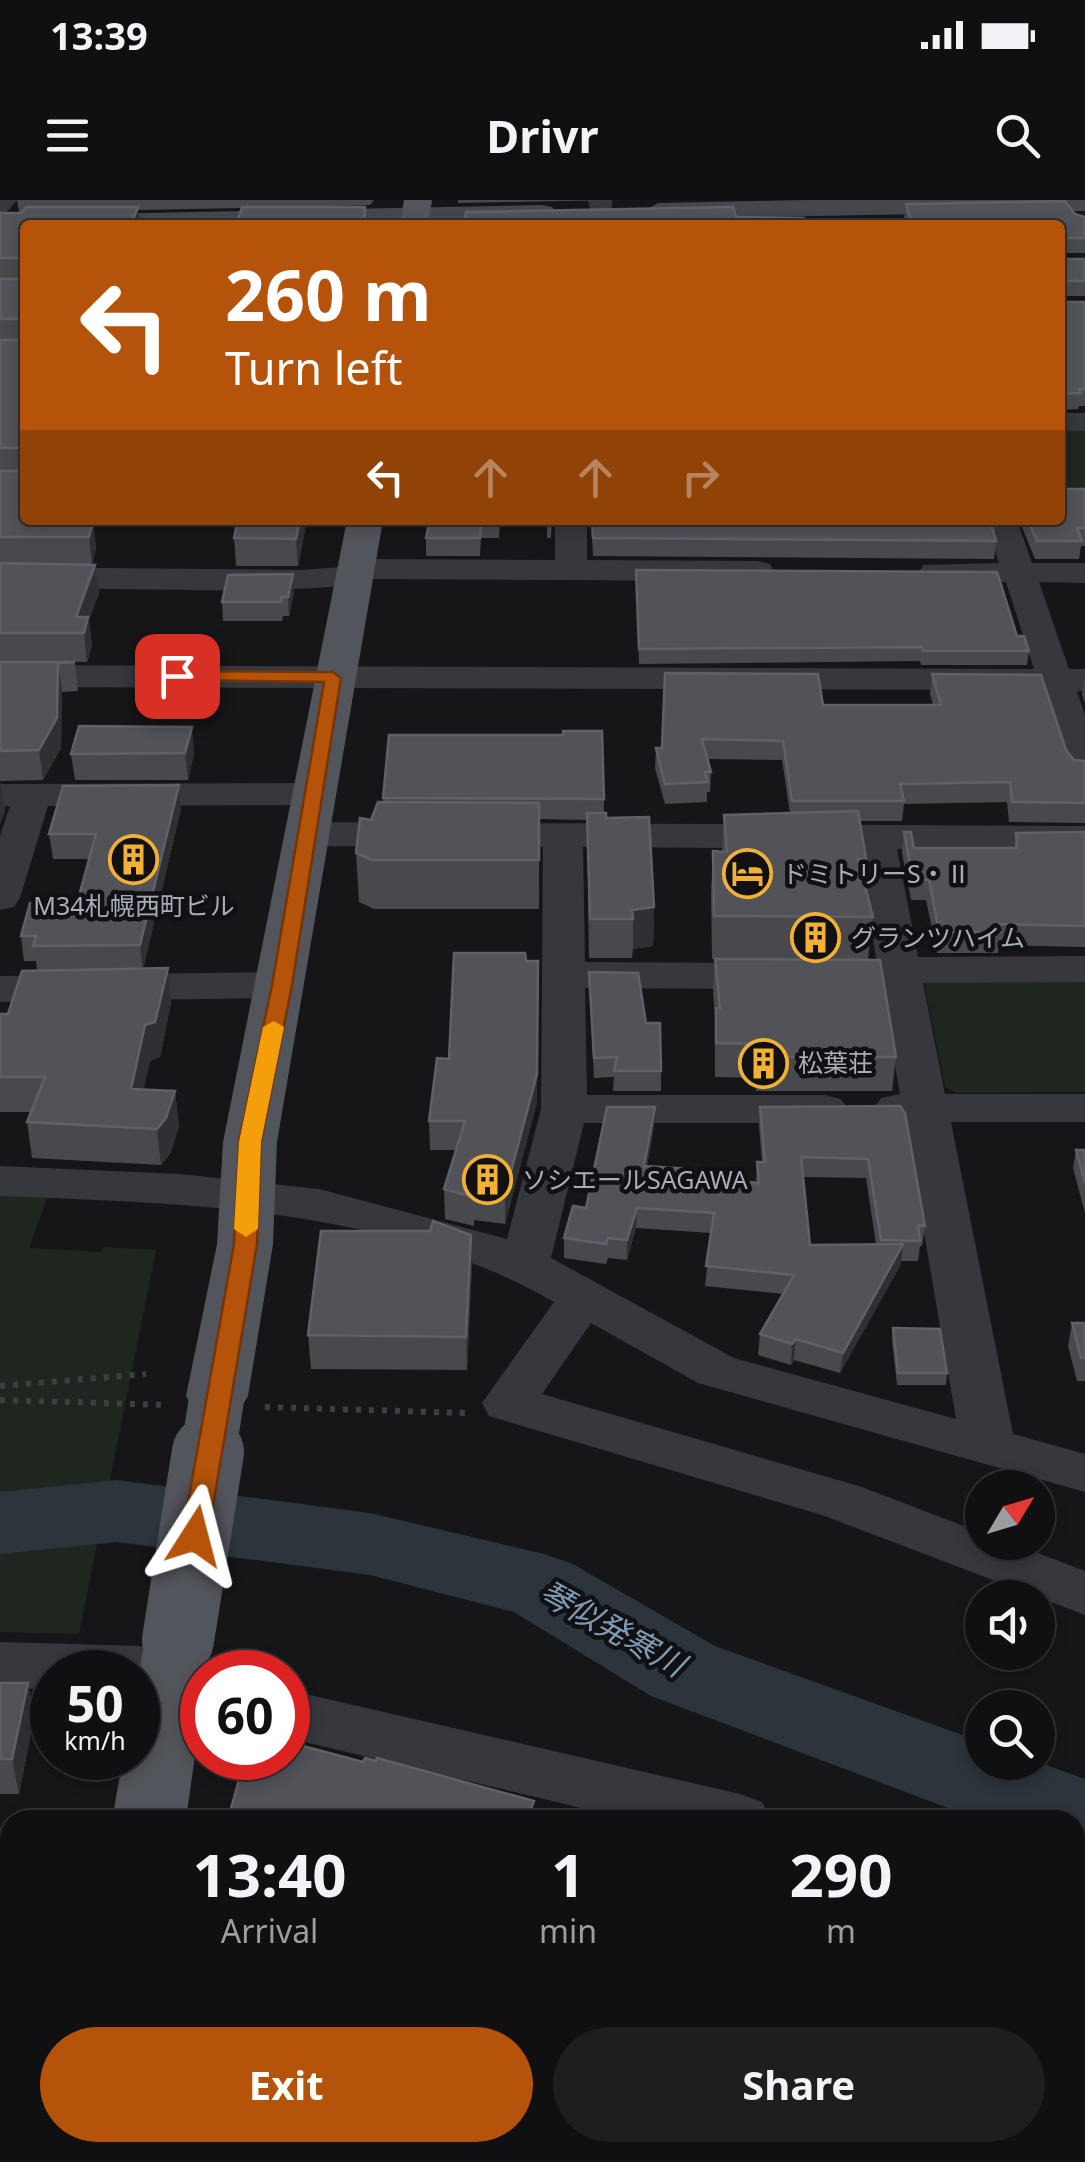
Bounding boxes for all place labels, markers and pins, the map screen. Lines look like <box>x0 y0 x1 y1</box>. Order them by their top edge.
pin <box>135 634 220 719</box>
building icon: M34札幌西町ビル <box>108 834 160 886</box>
hotel icon: ドミトリーS・Ⅱ <box>721 848 773 900</box>
place label: ドミトリーS・Ⅱ <box>782 856 971 890</box>
place label: M34札幌西町ビル <box>33 888 235 922</box>
building icon: グランツハイム <box>790 912 842 964</box>
place label: グランツハイム <box>851 920 1025 954</box>
building icon: 松葉荘 <box>737 1037 789 1089</box>
place label: 松葉荘 <box>798 1045 873 1079</box>
building icon: ソシエールSAGAWA <box>461 1154 513 1206</box>
place label: ソシエールSAGAWA <box>522 1162 748 1196</box>

